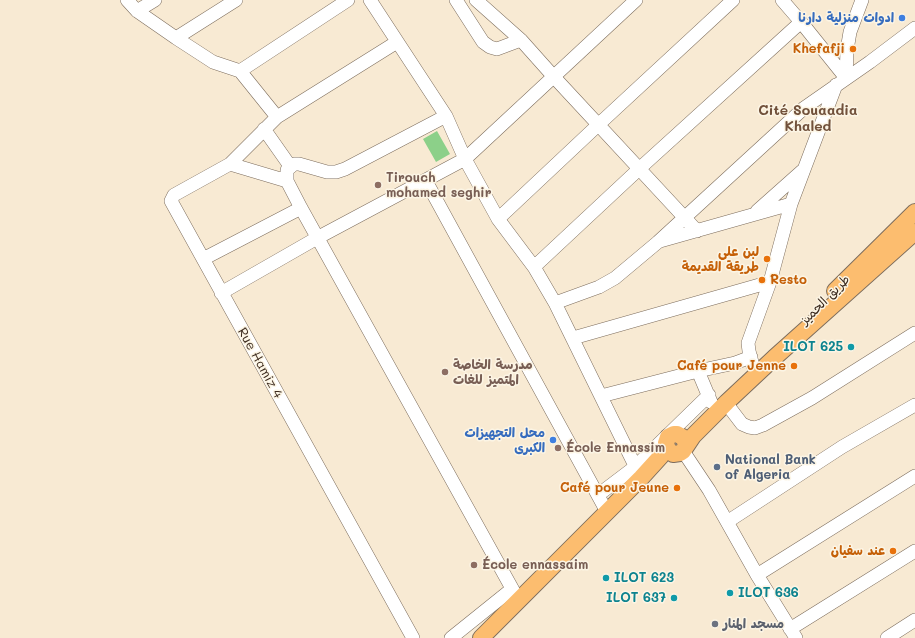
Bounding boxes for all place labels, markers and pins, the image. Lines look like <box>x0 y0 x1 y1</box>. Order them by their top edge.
place label: ادوات منزلية دارنا <box>798 10 894 26</box>
marker: ادوات منزلية دارنا <box>897 13 907 23</box>
place label: Khefafji <box>793 41 845 57</box>
marker: Khefafji <box>848 44 858 54</box>
place label: Tirouch mohamed seghir <box>386 170 491 201</box>
marker: Tirouch mohamed seghir <box>373 180 383 190</box>
place label: لبن على طريقة القديمة <box>682 244 759 275</box>
marker: لبن على طريقة القديمة <box>762 254 772 264</box>
place label: Resto <box>770 272 807 288</box>
marker: Resto <box>757 275 767 285</box>
place label: ILOT 625 <box>783 339 843 355</box>
marker: ILOT 625 <box>846 342 856 352</box>
place label: مدرسة الخاصة المتميز للغات <box>453 357 533 388</box>
place label: Café pour Jenne <box>677 358 786 374</box>
marker: Café pour Jenne <box>789 361 799 371</box>
marker: مدرسة الخاصة المتميز للغات <box>440 367 450 377</box>
place label: محل التجهيزات الكبرى <box>464 425 545 456</box>
marker: محل التجهيزات الكبرى <box>548 435 558 445</box>
place label: École Ennassim <box>566 440 665 456</box>
marker: École Ennassim <box>553 443 563 453</box>
place label: National Bank of Algeria <box>725 452 816 483</box>
marker: National Bank of Algeria <box>712 462 722 472</box>
place label: Café pour Jeune <box>560 480 669 496</box>
marker: Café pour Jeune <box>672 483 682 493</box>
place label: عند سفيان <box>831 543 885 559</box>
marker: عند سفيان <box>888 546 898 556</box>
place label: École ennassaim <box>482 557 588 573</box>
marker: École ennassaim <box>469 560 479 570</box>
place label: ILOT 623 <box>614 570 674 586</box>
marker: ILOT 623 <box>601 573 611 583</box>
place label: ILOT 636 <box>738 585 799 601</box>
marker: ILOT 636 <box>725 588 735 598</box>
place label: ILOT 637 <box>606 590 666 606</box>
marker: ILOT 637 <box>669 593 679 603</box>
place label: مسجد المنار <box>723 616 784 632</box>
marker: مسجد المنار <box>710 619 720 629</box>

